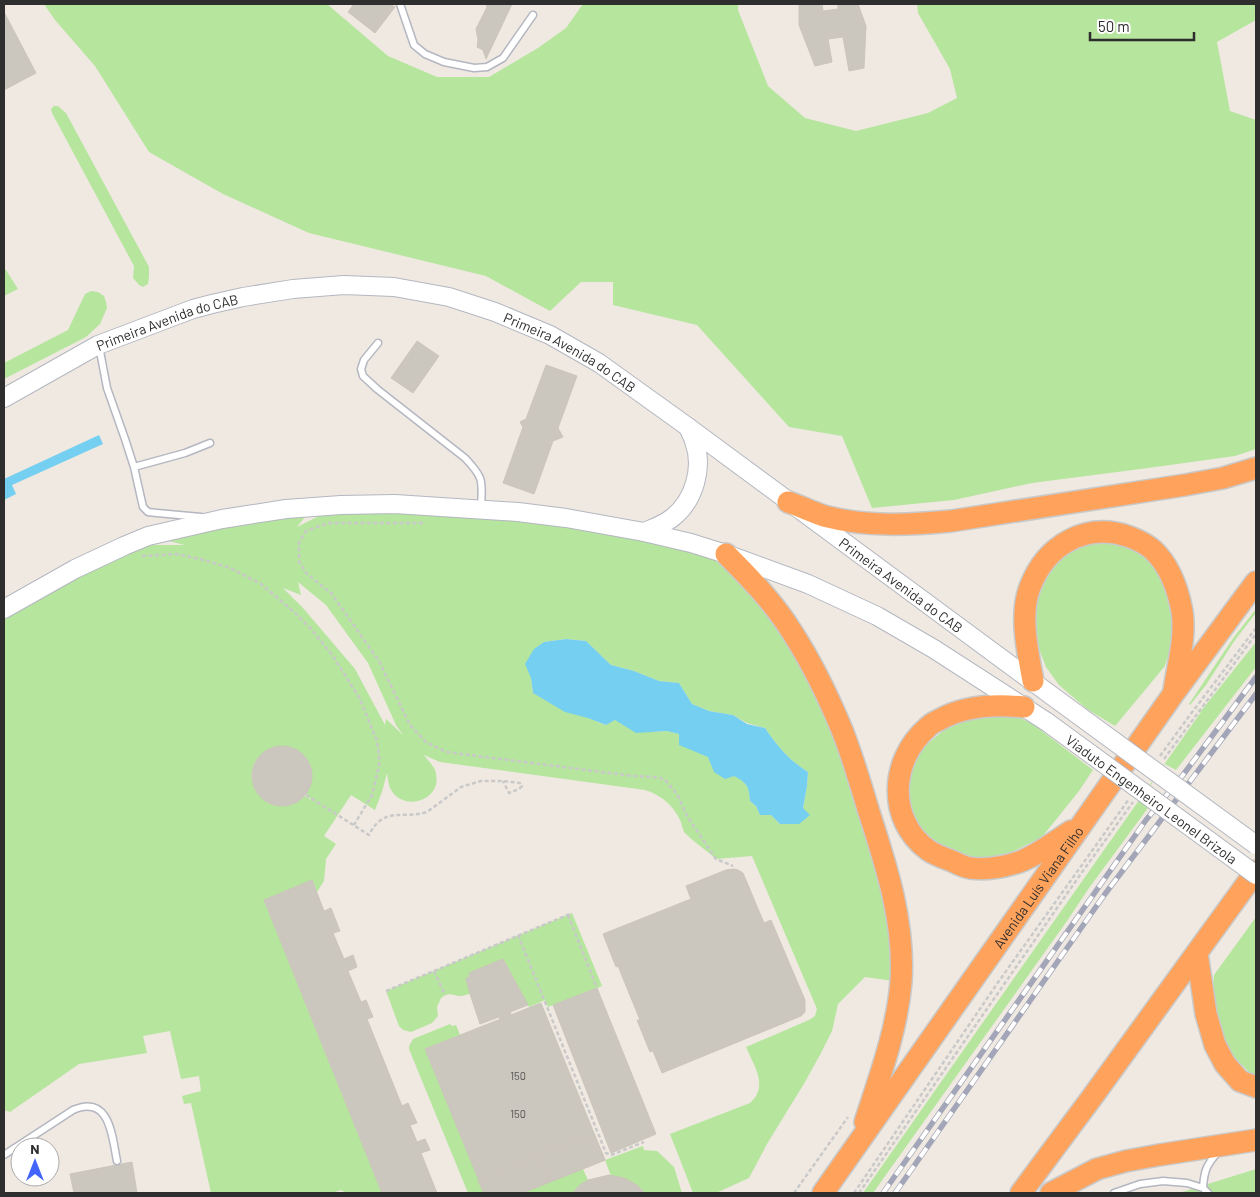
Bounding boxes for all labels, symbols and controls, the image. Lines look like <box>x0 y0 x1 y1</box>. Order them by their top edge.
scale bar <box>1090 10 1194 42</box>
text: 50 m <box>1098 17 1130 35</box>
street label: Primeira Avenida do CAB <box>94 290 240 353</box>
street label: Primeira Avenida do CAB <box>501 308 639 395</box>
street label: Primeira Avenida do CAB <box>836 533 966 636</box>
street label: Viaduto Engenheiro Leonel Brizola <box>1063 731 1241 867</box>
street label: Avenida Luís Viana Filho <box>989 823 1087 951</box>
house number: 150 <box>510 1069 526 1082</box>
house number: 150 <box>510 1107 526 1120</box>
north arrow <box>10 1137 60 1187</box>
text: N <box>30 1140 40 1157</box>

